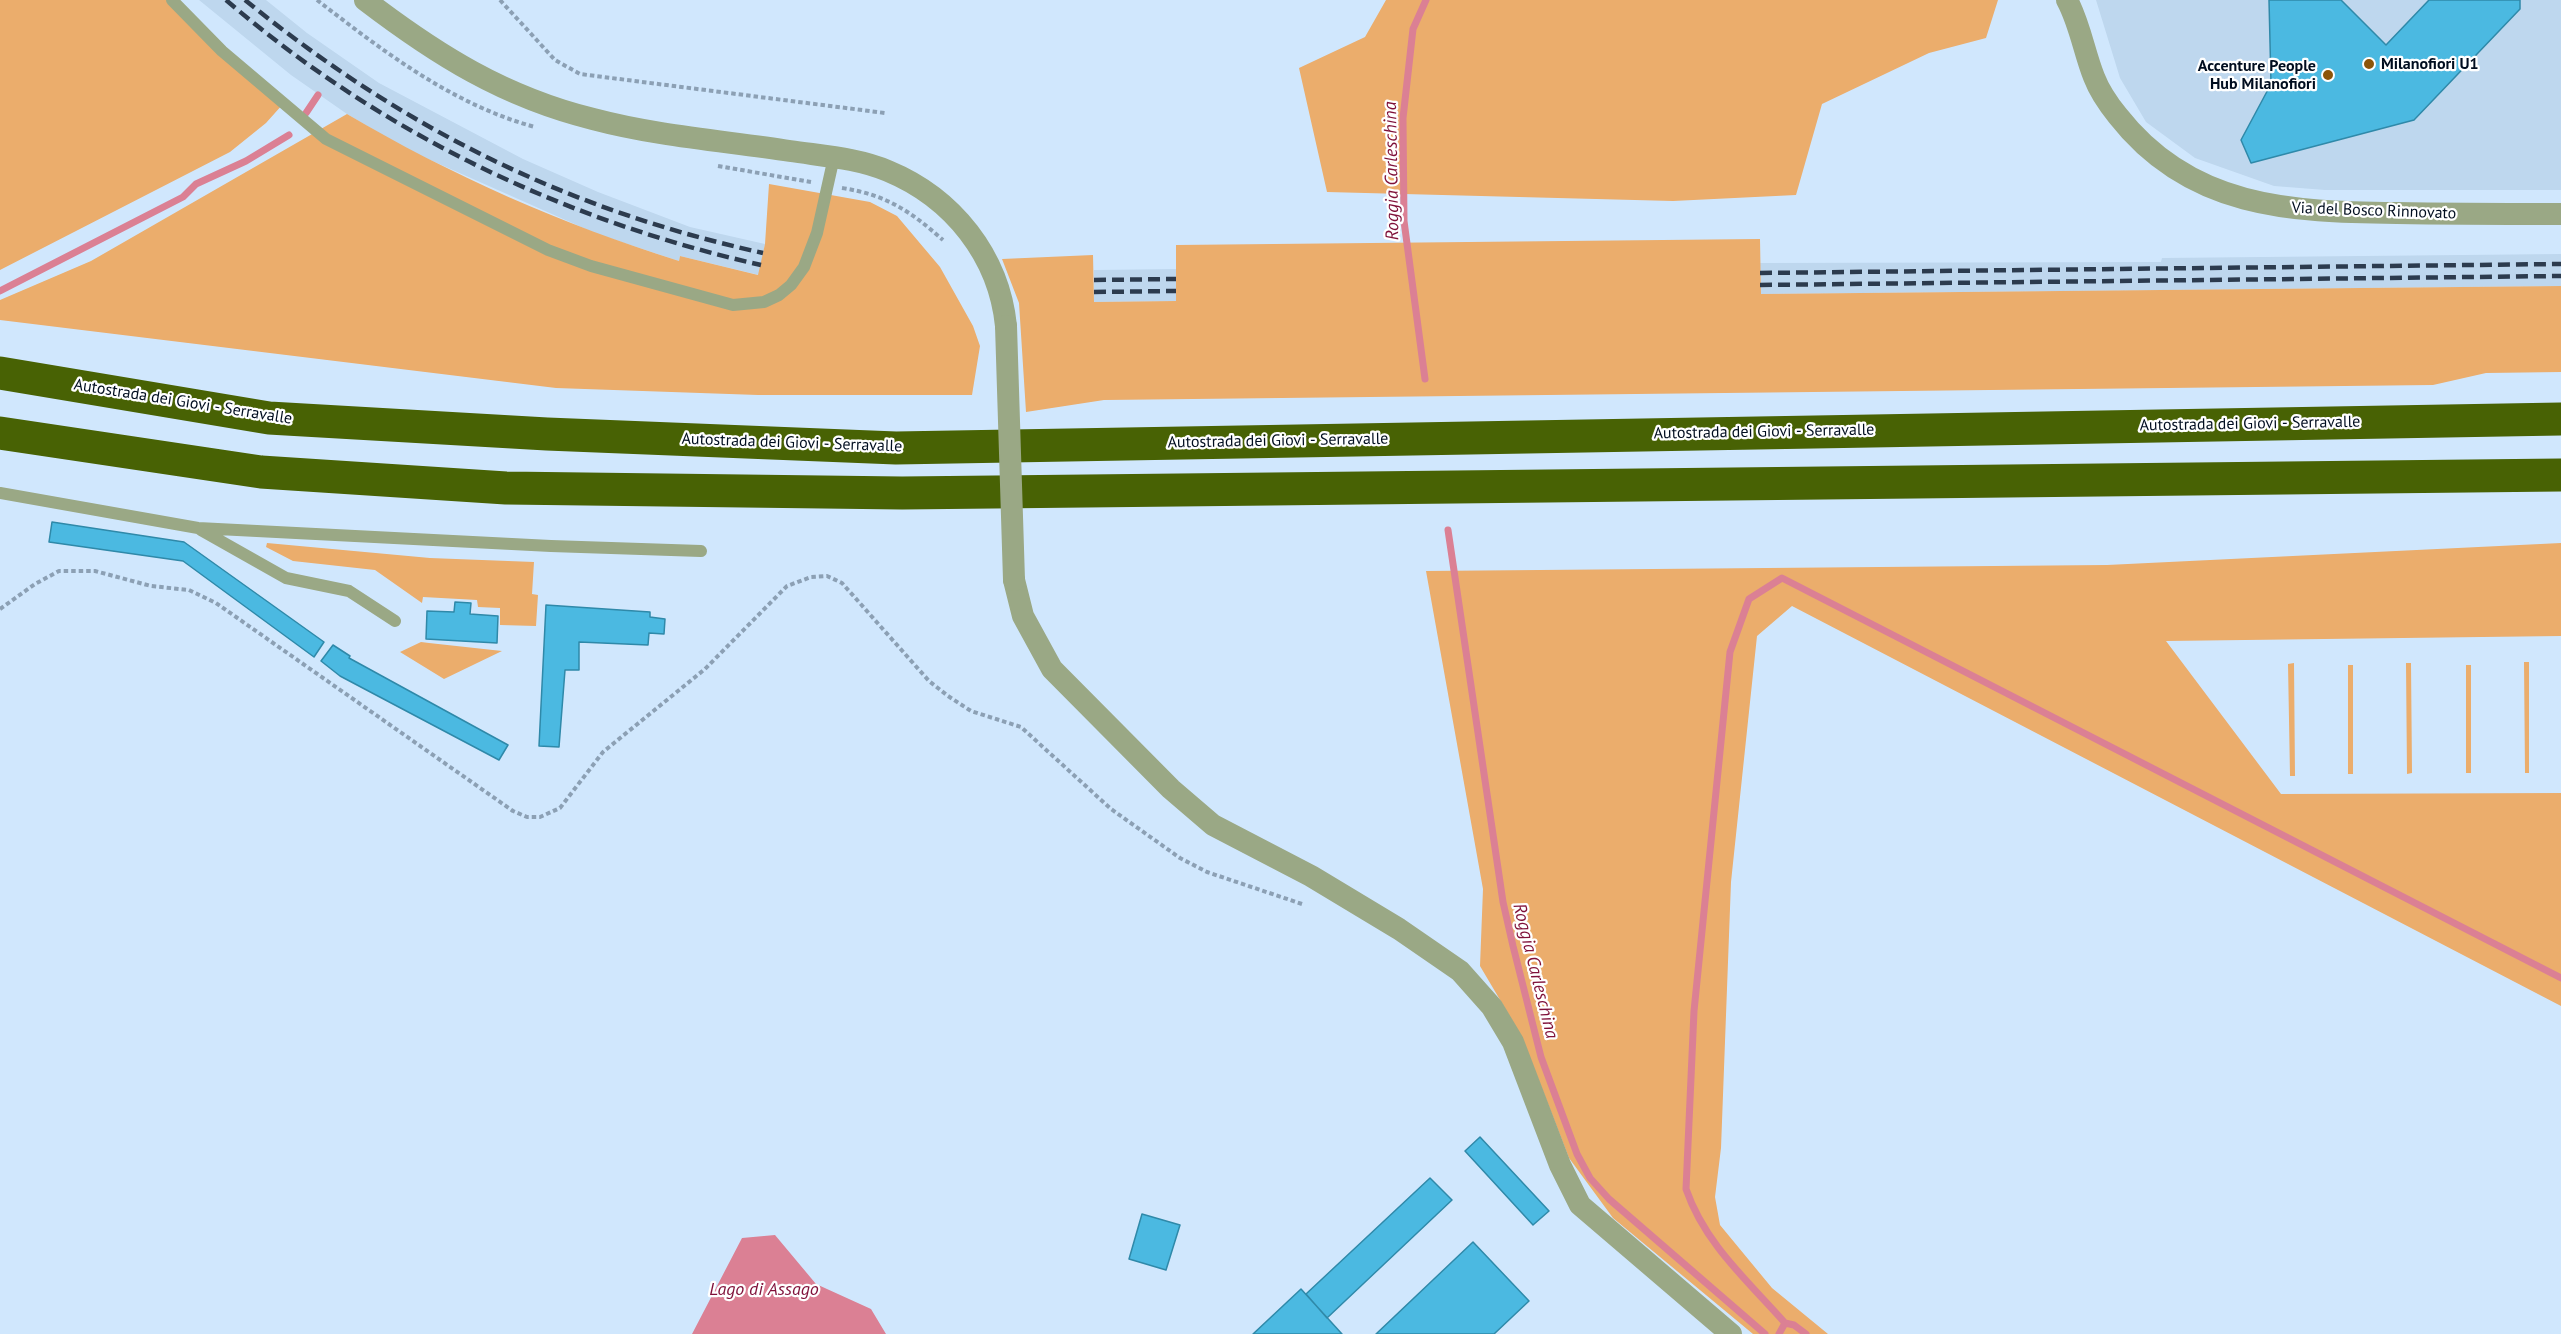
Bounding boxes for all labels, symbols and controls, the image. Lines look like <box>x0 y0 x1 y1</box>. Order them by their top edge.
place label: Milanofiori U1 <box>2381 54 2479 74</box>
place label: Accenture People Hub Milanofiori <box>2198 56 2316 94</box>
marker: Milanofiori U1 <box>2362 57 2376 71</box>
marker: Accenture People Hub Milanofiori <box>2321 68 2335 82</box>
water label: Roggia Carleschina <box>1380 101 1404 241</box>
street label: Via del Bosco Rinnovato <box>2291 199 2457 223</box>
street label: Autostrada dei Giovi - Serravalle <box>72 375 294 429</box>
street label: Autostrada dei Giovi - Serravalle <box>2139 412 2361 436</box>
street label: Autostrada dei Giovi - Serravalle <box>1653 420 1875 444</box>
street label: Autostrada dei Giovi - Serravalle <box>1167 429 1389 453</box>
street label: Autostrada dei Giovi - Serravalle <box>681 430 903 456</box>
water label: Roggia Carleschina <box>1508 901 1562 1041</box>
water label: Lago di Assago <box>709 1279 819 1301</box>

